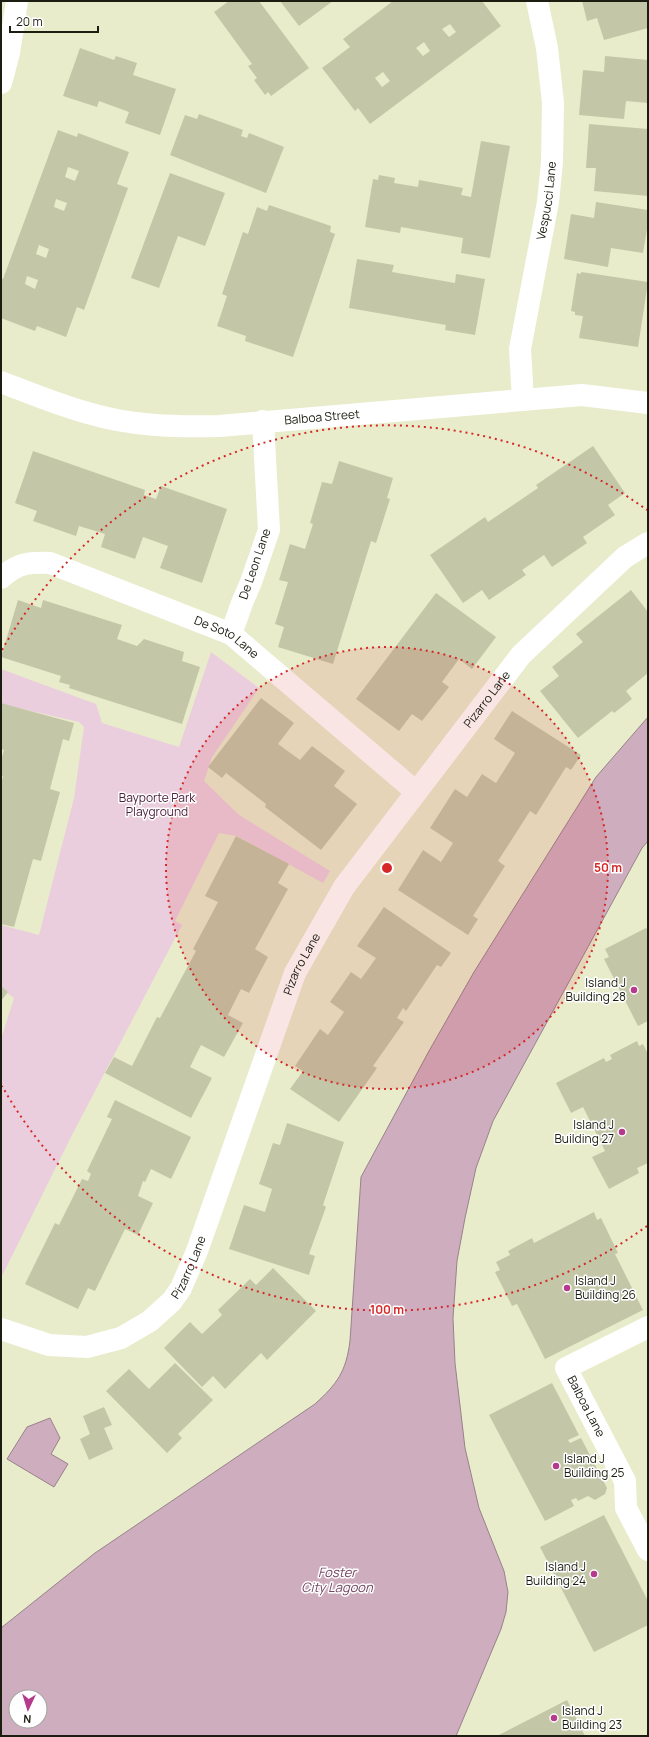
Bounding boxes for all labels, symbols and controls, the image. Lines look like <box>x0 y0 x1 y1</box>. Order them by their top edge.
scale bar <box>10 8 98 34</box>
text: 20 m <box>16 13 43 30</box>
street label: Vespucci Lane <box>532 160 560 241</box>
street label: Balboa Street <box>284 405 360 428</box>
street label: De Leon Lane <box>234 526 275 602</box>
street label: De Soto Lane <box>192 611 263 662</box>
street label: Pizarro Lane <box>459 667 514 731</box>
park label: Bayporte Park Playground <box>119 789 196 820</box>
text: 50 m <box>594 859 622 876</box>
centre of rings <box>380 861 394 875</box>
street label: Pizarro Lane <box>279 930 324 997</box>
place label: Island J Building 28 <box>566 974 626 1005</box>
marker: Island J Building 28 <box>629 985 639 995</box>
place label: Island J Building 27 <box>555 1116 614 1147</box>
marker: Island J Building 27 <box>617 1127 627 1137</box>
street label: Pizarro Lane <box>167 1233 210 1302</box>
place label: Island J Building 26 <box>575 1272 636 1303</box>
marker: Island J Building 26 <box>562 1283 572 1293</box>
text: 100 m <box>370 1301 404 1318</box>
street label: Balboa Lane <box>563 1373 610 1440</box>
place label: Island J Building 25 <box>564 1450 624 1481</box>
marker: Island J Building 25 <box>551 1461 561 1471</box>
place label: Island J Building 24 <box>526 1558 586 1589</box>
water label: Foster City Lagoon <box>301 1563 374 1596</box>
marker: Island J Building 24 <box>589 1569 599 1579</box>
north arrow <box>8 1689 48 1729</box>
place label: Island J Building 23 <box>562 1702 622 1733</box>
text: N <box>23 1712 32 1727</box>
marker: Island J Building 23 <box>549 1713 559 1723</box>

